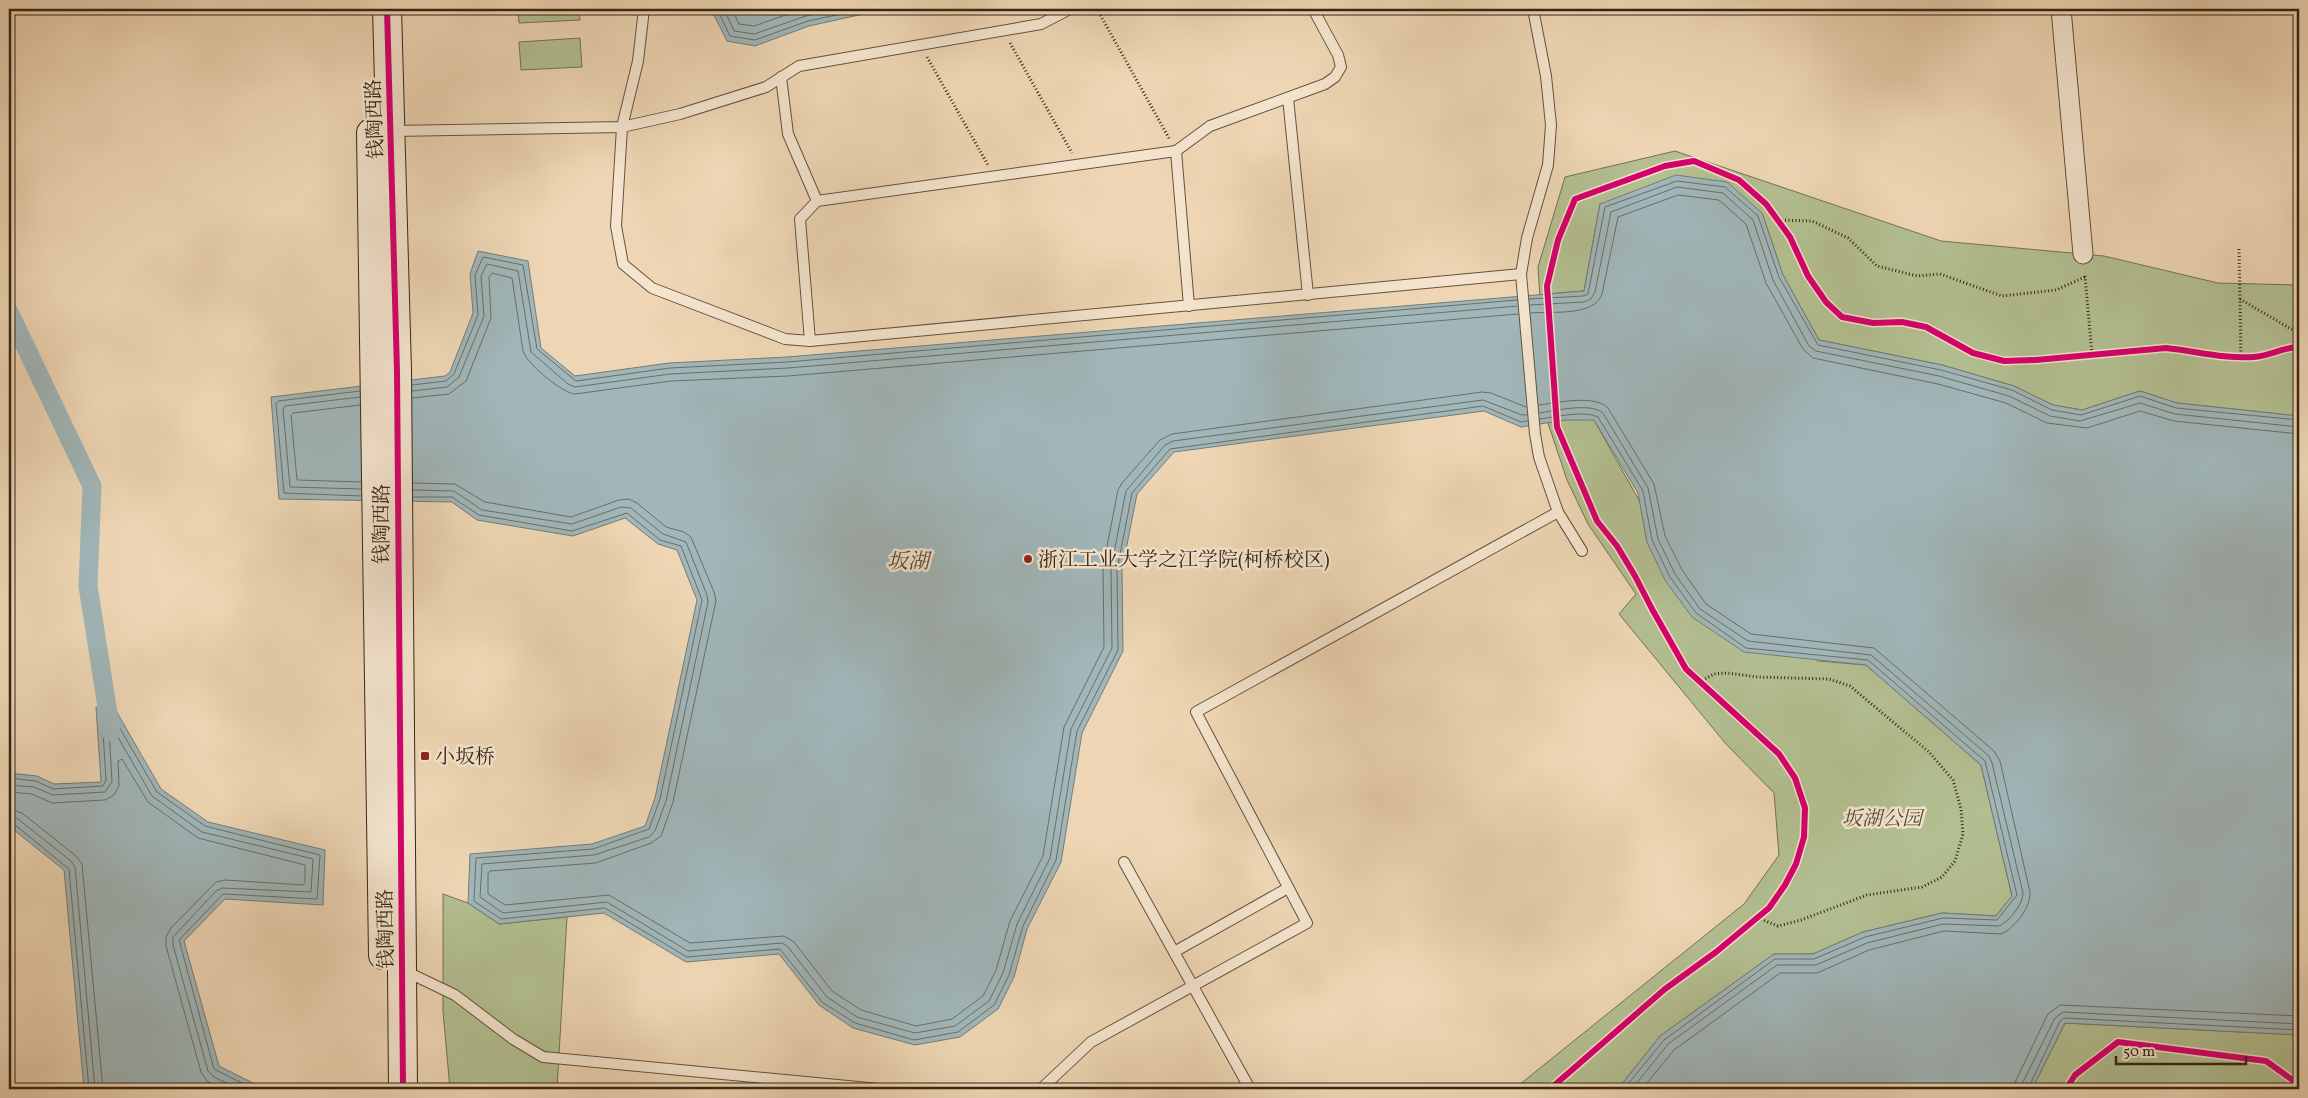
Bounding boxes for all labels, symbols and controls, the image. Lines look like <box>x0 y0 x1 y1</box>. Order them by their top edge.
street label: 钱陶西路 <box>361 78 391 159</box>
street label: 钱陶西路 <box>369 484 397 564</box>
place label: 浙江工业大学之江学院(柯桥校区) <box>1038 547 1330 575</box>
water label: 坂湖 <box>887 548 933 577</box>
marker: 浙江工业大学之江学院(柯桥校区) <box>1022 553 1034 565</box>
place label: 小坂桥 <box>435 744 495 772</box>
marker: 小坂桥 <box>419 750 431 762</box>
park label: 坂湖公园 <box>1842 806 1925 834</box>
street label: 钱陶西路 <box>372 889 402 969</box>
scale bar <box>2116 1033 2246 1065</box>
text: 50 m <box>2123 1042 2155 1063</box>

